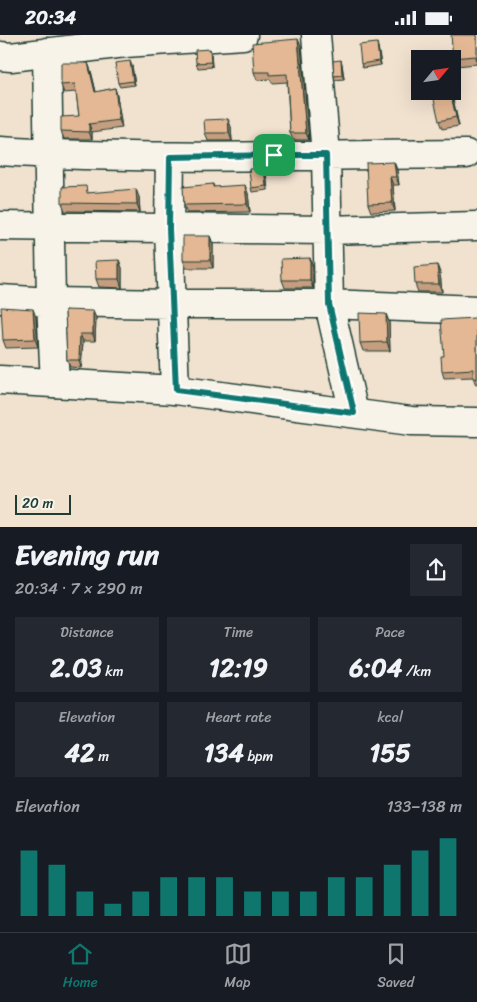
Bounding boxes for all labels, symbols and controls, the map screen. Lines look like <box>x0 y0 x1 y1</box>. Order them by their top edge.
text: 20:34 <box>25 1 76 34</box>
north arrow <box>411 50 461 100</box>
map controls <box>411 50 461 100</box>
pin <box>253 134 295 176</box>
icon: arrive <box>260 141 288 169</box>
text: 20 m <box>22 491 53 516</box>
scale bar <box>15 492 71 515</box>
text: Evening run <box>15 530 159 579</box>
button: share <box>410 544 462 596</box>
text: 20:34 · 7 × 290 m <box>15 574 143 603</box>
text: Distance <box>60 620 113 645</box>
text: Time <box>224 620 253 645</box>
text: Pace <box>375 620 405 645</box>
text: 2.03 <box>50 645 102 690</box>
text: 12:19 <box>209 645 268 690</box>
text: 6:04 <box>349 645 402 690</box>
text: km <box>102 659 124 684</box>
text: /km <box>402 659 431 684</box>
text: Elevation <box>58 705 115 730</box>
text: Heart rate <box>206 705 271 730</box>
text: kcal <box>377 705 403 730</box>
text: 42 <box>65 730 95 775</box>
text: 134 <box>204 730 244 775</box>
text: 155 <box>370 730 411 775</box>
text: m <box>95 744 109 769</box>
text: bpm <box>244 744 273 769</box>
text: Elevation <box>15 792 80 821</box>
text: 133–138 m <box>387 792 462 821</box>
tab: Home <box>63 940 98 995</box>
tab: Map <box>224 940 252 995</box>
tab: Saved <box>377 940 414 995</box>

